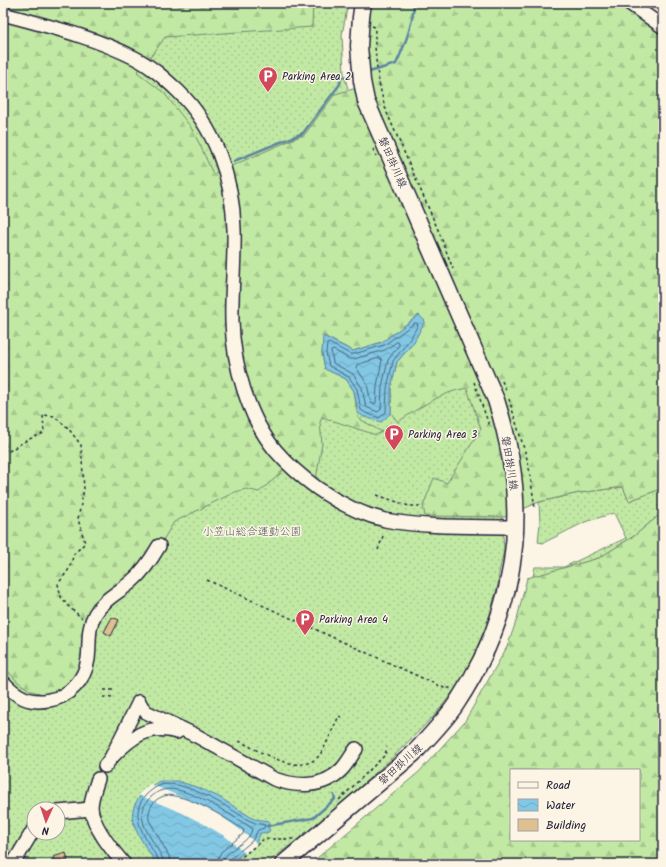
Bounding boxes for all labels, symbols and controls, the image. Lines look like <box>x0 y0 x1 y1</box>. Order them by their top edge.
parking icon: Parking Area 2 <box>257 65 279 93</box>
place label: Parking Area 2 <box>282 68 351 86</box>
street label: 磐田掛川線 <box>373 134 411 191</box>
parking icon: Parking Area 3 <box>383 423 405 451</box>
place label: Parking Area 3 <box>408 426 477 444</box>
street label: 磐田掛川線 <box>496 435 522 492</box>
park label: 小笠山総合運動公園 <box>203 523 302 541</box>
parking icon: Parking Area 4 <box>294 608 316 636</box>
place label: Parking Area 4 <box>319 611 388 629</box>
street label: 磐田掛川線 <box>374 740 427 790</box>
legend <box>510 769 640 841</box>
text: Road <box>546 776 571 795</box>
text: Water <box>546 796 576 815</box>
north arrow <box>26 801 66 841</box>
text: Building <box>546 816 586 835</box>
text: N <box>42 821 49 839</box>

